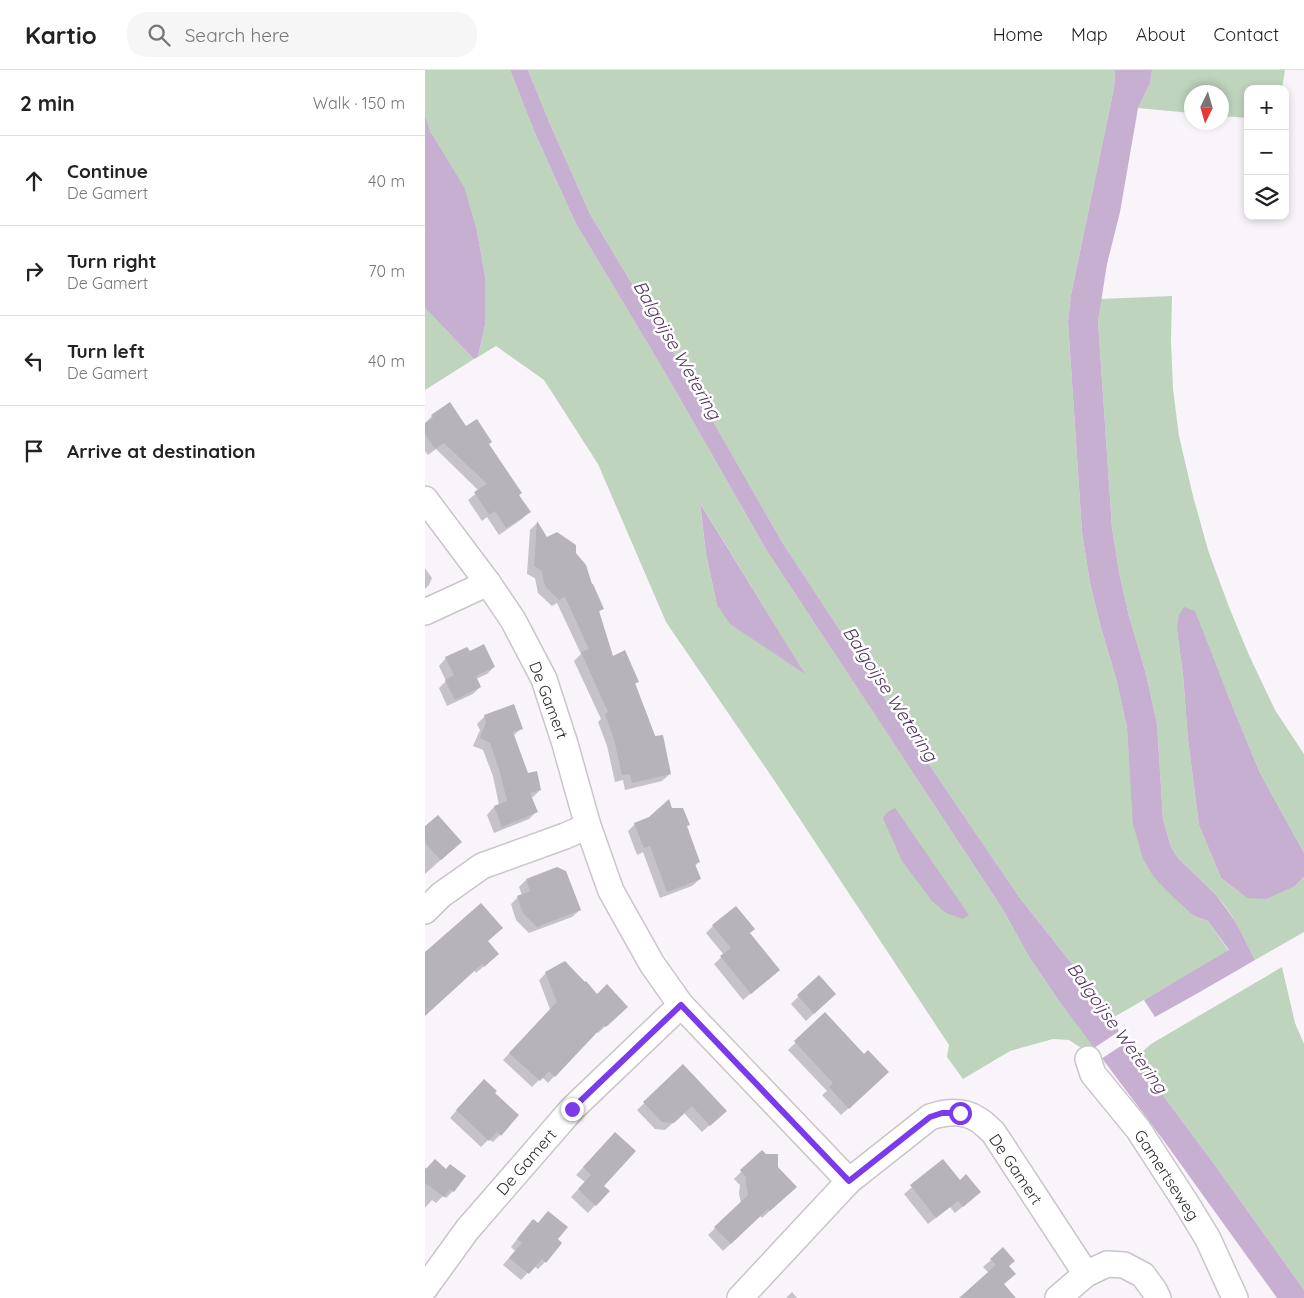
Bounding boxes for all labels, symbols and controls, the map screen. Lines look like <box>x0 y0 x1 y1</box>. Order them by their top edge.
search box <box>127 12 477 57</box>
text: Kartio <box>25 20 97 50</box>
icon: search <box>145 21 173 49</box>
text: Search here <box>185 23 290 47</box>
text: Home <box>993 23 1043 46</box>
text: Map <box>1071 23 1108 46</box>
text: About <box>1136 23 1186 46</box>
text: Contact <box>1214 23 1279 46</box>
north arrow <box>1184 85 1229 130</box>
map controls <box>1244 85 1289 220</box>
button: + <box>1244 85 1289 130</box>
text: 2 min <box>20 90 75 116</box>
text: Walk · 150 m <box>313 93 405 113</box>
button: − <box>1244 130 1289 175</box>
text: Continue <box>67 159 148 183</box>
icon: ahead <box>20 167 48 195</box>
text: 40 m <box>368 171 405 191</box>
button: layers <box>1244 175 1289 220</box>
text: De Gamert <box>67 183 148 203</box>
text: Turn right <box>67 249 156 273</box>
icon: right <box>20 257 48 285</box>
text: 70 m <box>368 261 405 281</box>
text: De Gamert <box>67 273 148 293</box>
water label: Balgoijse Wetering <box>628 276 727 425</box>
text: Turn left <box>67 339 145 363</box>
icon: left <box>20 347 48 375</box>
text: 40 m <box>368 351 405 371</box>
text: De Gamert <box>67 363 148 383</box>
icon: arrive <box>20 437 48 465</box>
text: Arrive at destination <box>67 439 256 463</box>
water label: Balgoijse Wetering <box>838 622 944 767</box>
street label: De Gamert <box>525 658 573 742</box>
water label: Balgoijse Wetering <box>1062 958 1174 1099</box>
route end <box>561 1098 584 1121</box>
route start <box>949 1102 972 1125</box>
street label: De Gamert <box>492 1125 560 1199</box>
street label: Gamertseweg <box>1130 1126 1204 1224</box>
street label: De Gamert <box>985 1130 1047 1208</box>

